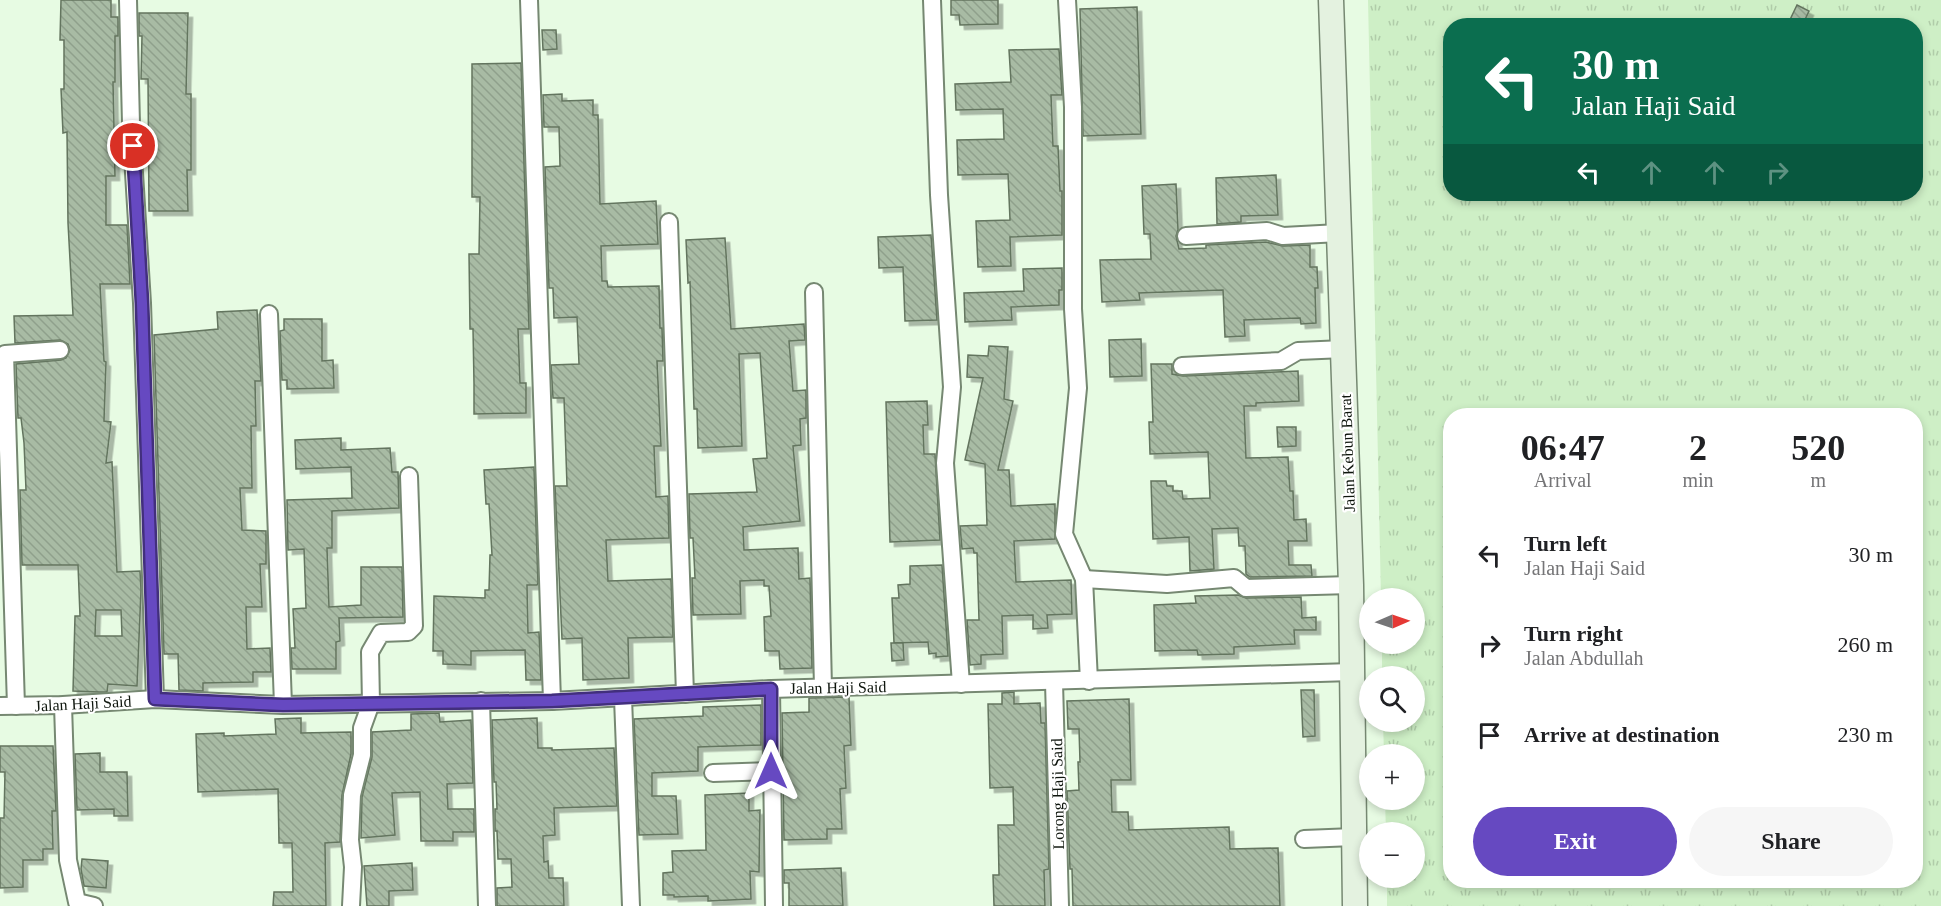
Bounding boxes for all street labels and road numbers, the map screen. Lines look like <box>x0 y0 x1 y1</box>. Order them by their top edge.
street label: Jalan Kebun Barat <box>1337 393 1358 512</box>
street label: Jalan Haji Said <box>789 678 887 698</box>
street label: Jalan Haji Said <box>34 692 132 716</box>
street label: Lorong Haji Said <box>1048 738 1068 850</box>

